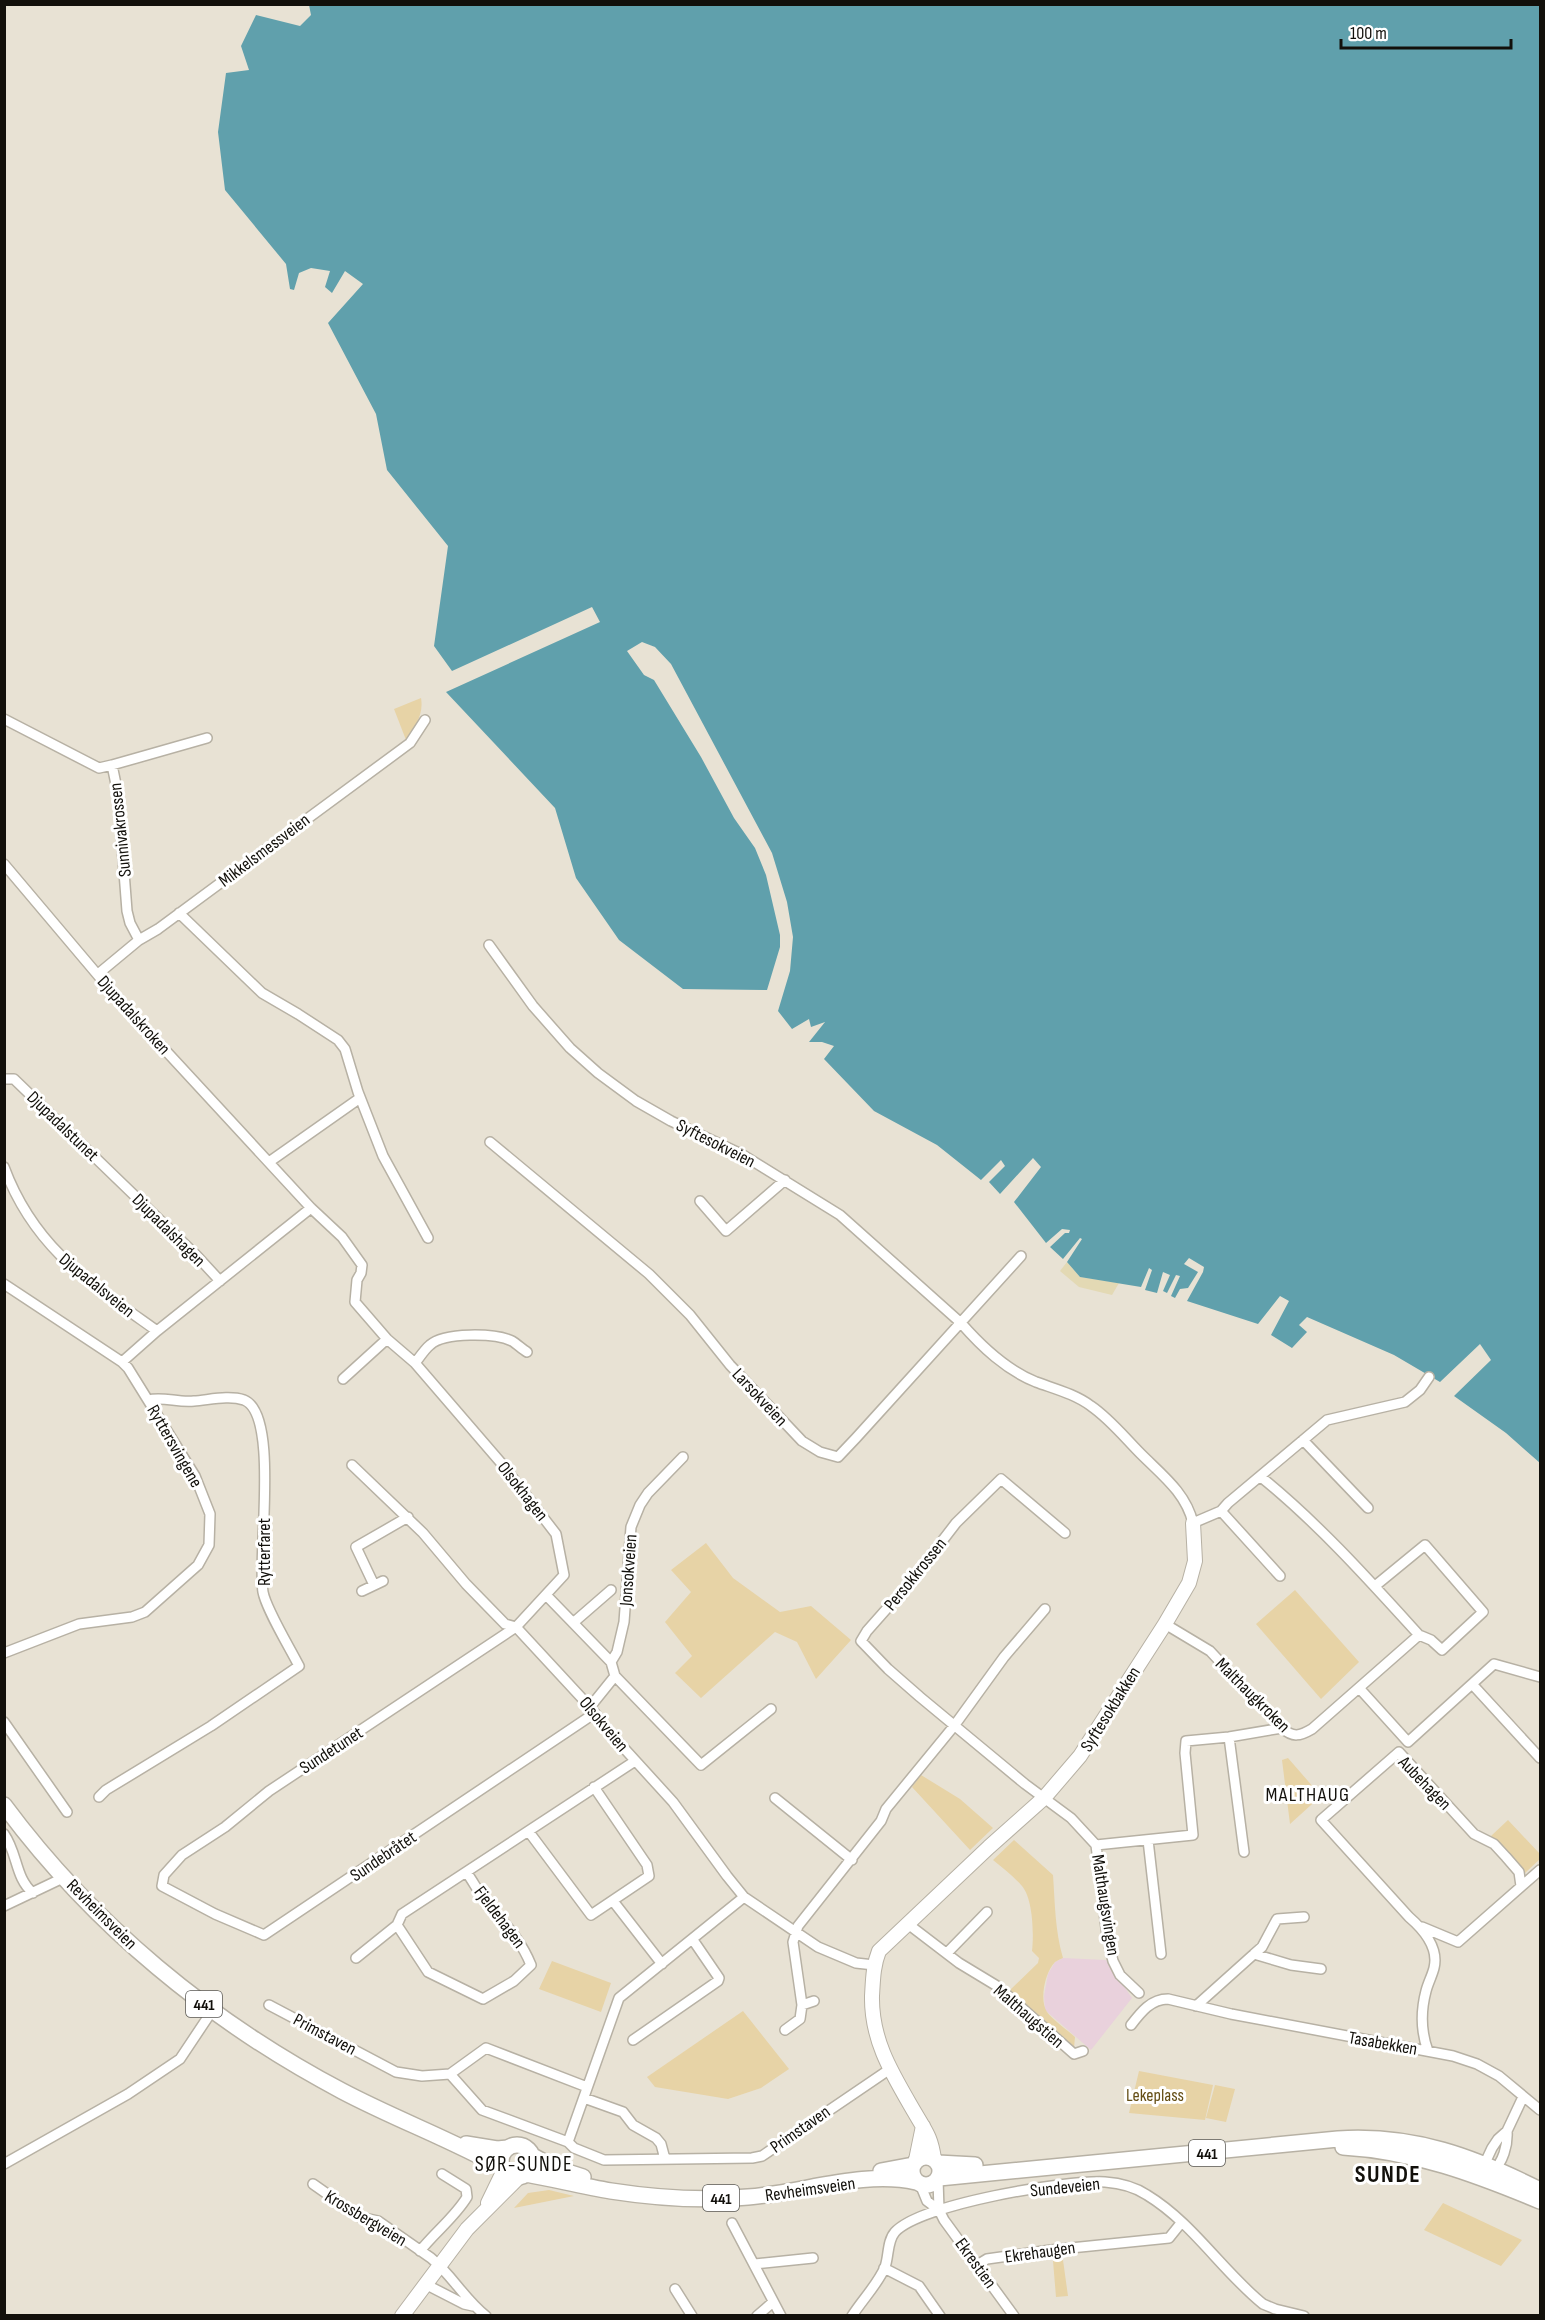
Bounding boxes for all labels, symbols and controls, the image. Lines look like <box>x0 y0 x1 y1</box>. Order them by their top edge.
scale bar <box>1341 12 1510 50</box>
text: 100 m <box>1350 23 1387 44</box>
street label: Sunnivakrossen <box>105 782 136 878</box>
street label: Mikkelsmessveien <box>215 809 314 891</box>
street label: Djupadalskroken <box>93 972 175 1059</box>
street label: Djupadalstunet <box>22 1087 103 1166</box>
street label: Syftesokveien <box>673 1115 759 1172</box>
street label: Djupadalshagen <box>128 1189 210 1271</box>
street label: Djupadalsveien <box>55 1249 138 1322</box>
street label: Larsokveien <box>728 1364 792 1431</box>
street label: Ryttersvingene <box>143 1401 207 1491</box>
street label: Olsokhagen <box>493 1457 552 1525</box>
street label: Rytterfaret <box>254 1517 275 1586</box>
street label: Jonsokveien <box>615 1533 641 1608</box>
street label: Persokkrossen <box>880 1534 951 1615</box>
street label: Malthaugkroken <box>1211 1654 1294 1737</box>
street label: Syftesokbakken <box>1076 1663 1145 1756</box>
street label: Olsokveien <box>575 1693 633 1756</box>
street label: Sundetunet <box>296 1722 367 1779</box>
street label: Aubehagen <box>1393 1751 1455 1815</box>
district label: MALTHAUG <box>1265 1783 1351 1807</box>
street label: Sundebråtet <box>346 1826 421 1886</box>
street label: Malthaugsvingen <box>1087 1853 1124 1957</box>
street label: Revheimsveien <box>62 1875 141 1954</box>
street label: Fjeldehagen <box>469 1882 530 1953</box>
street label: Malthaugstien <box>989 1980 1068 2053</box>
road number: 441 <box>186 1991 222 2017</box>
street label: Primstaven <box>290 2009 360 2060</box>
street label: Tasabekken <box>1347 2027 1419 2060</box>
park label: Lekeplass <box>1126 2085 1184 2106</box>
street label: Primstaven <box>766 2101 834 2158</box>
road number: 441 <box>1189 2140 1225 2166</box>
district label: SØR-SUNDE <box>475 2152 573 2177</box>
district label: SUNDE <box>1355 2160 1421 2189</box>
street label: Revheimsveien <box>764 2173 856 2206</box>
street label: Sundeveien <box>1029 2173 1101 2202</box>
road number: 441 <box>703 2185 739 2211</box>
street label: Krossbergveien <box>321 2186 410 2251</box>
street label: Ekrestien <box>950 2234 1001 2292</box>
street label: Ekrehaugen <box>1004 2237 1076 2268</box>

